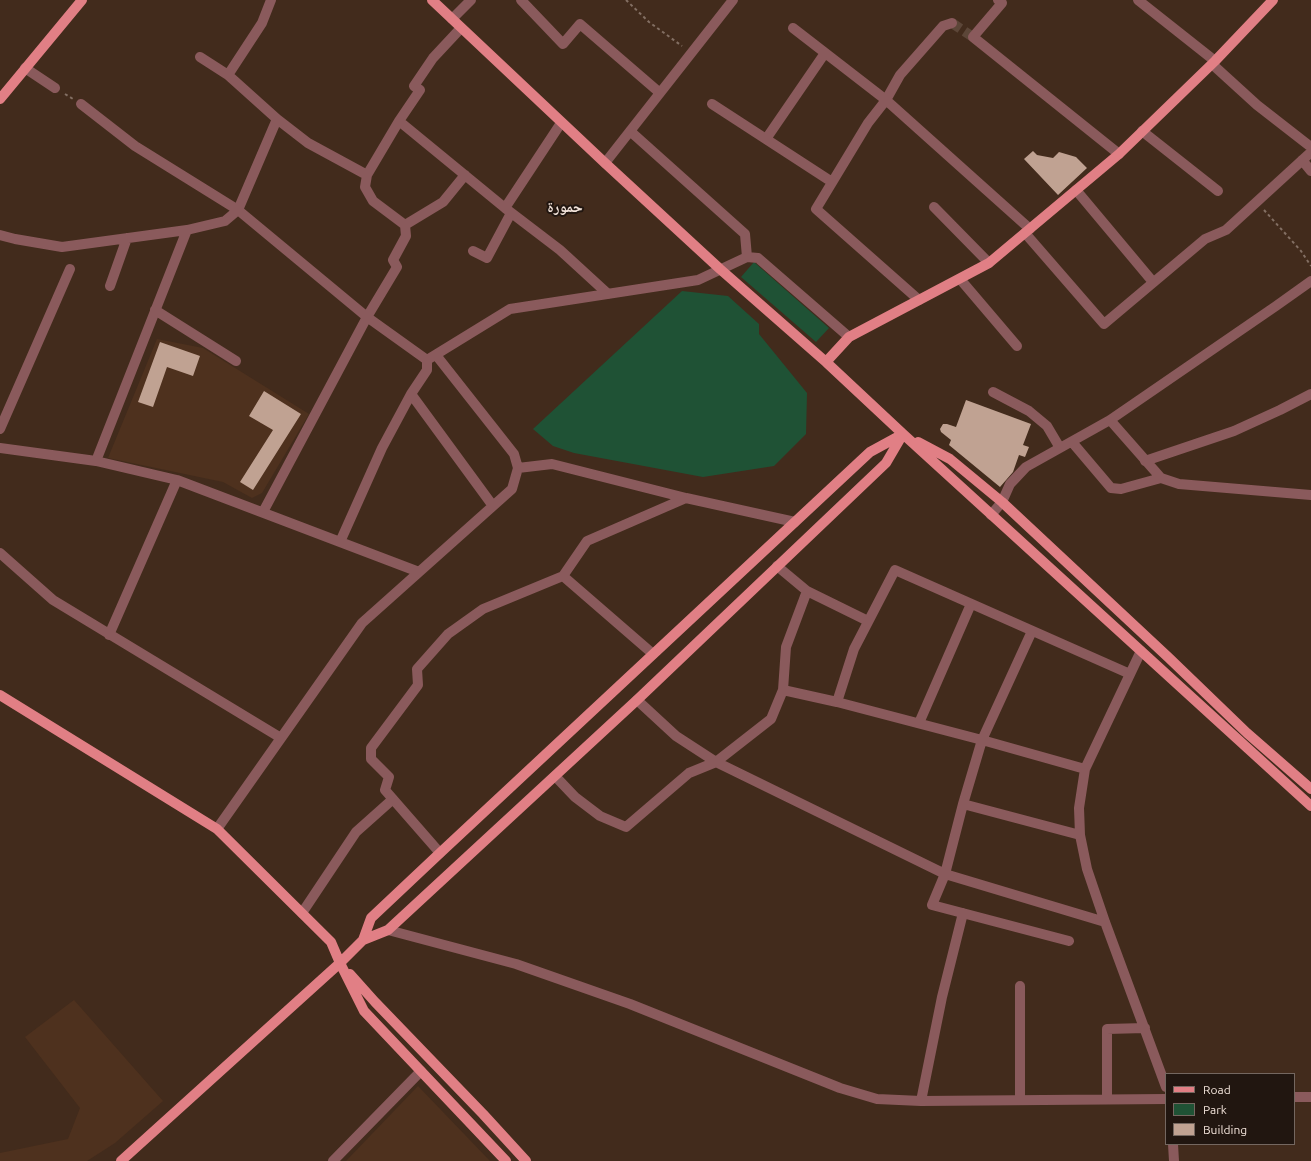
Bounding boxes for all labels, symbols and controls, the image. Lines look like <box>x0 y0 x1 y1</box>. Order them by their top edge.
district label: حمورة <box>547 198 583 216</box>
legend <box>1165 1073 1295 1145</box>
text: Road <box>1203 1083 1231 1096</box>
text: Park <box>1203 1103 1227 1116</box>
text: Building <box>1203 1123 1247 1136</box>

